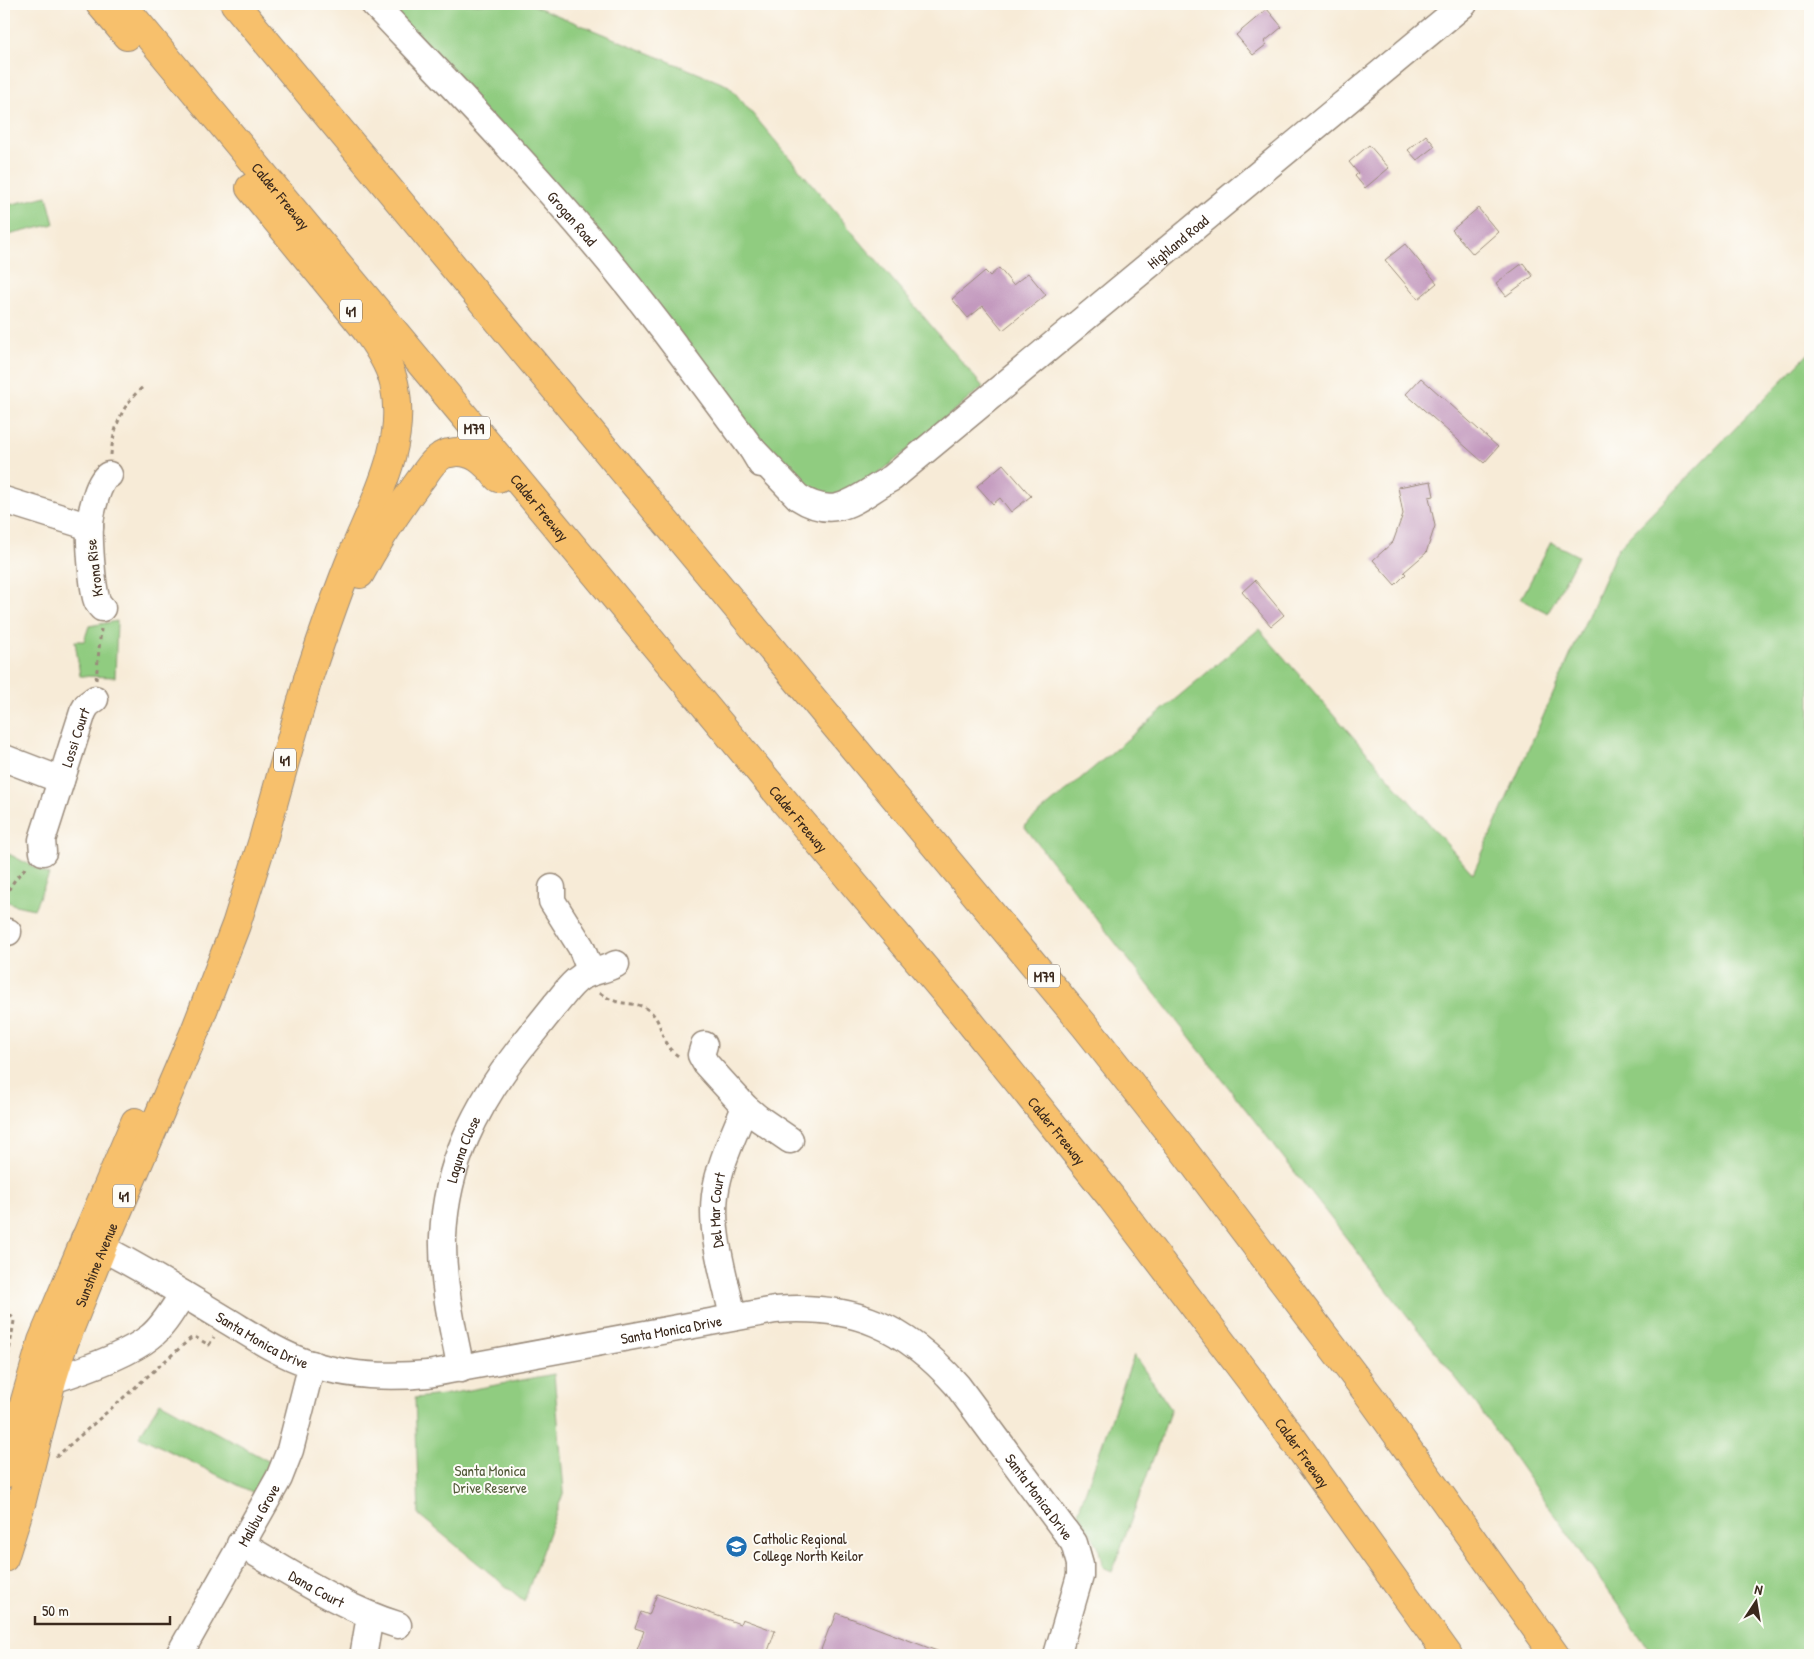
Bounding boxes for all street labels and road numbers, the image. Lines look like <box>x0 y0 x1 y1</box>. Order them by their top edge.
street label: Calder Freeway <box>247 157 315 234</box>
street label: Grogan Road <box>543 186 602 250</box>
street label: Highland Road <box>1142 210 1213 273</box>
road number: 41 <box>340 300 362 322</box>
road number: M79 <box>458 416 490 439</box>
street label: Calder Freeway <box>506 469 574 545</box>
street label: Krona Rise <box>80 538 108 598</box>
street label: Lossi Court <box>56 702 95 770</box>
road number: 41 <box>274 748 296 772</box>
street label: Calder Freeway <box>765 780 833 857</box>
road number: M79 <box>1028 964 1060 988</box>
street label: Calder Freeway <box>1023 1092 1091 1169</box>
street label: Laguna Close <box>441 1112 485 1185</box>
street label: Del Mar Court <box>703 1169 730 1249</box>
road number: 41 <box>113 1184 135 1208</box>
street label: Sunshine Avenue <box>69 1219 122 1310</box>
street label: Santa Monica Drive <box>212 1306 311 1373</box>
street label: Santa Monica Drive <box>619 1310 723 1349</box>
street label: Calder Freeway <box>1270 1413 1335 1492</box>
street label: Santa Monica Drive <box>1001 1449 1079 1544</box>
street label: Malibu Grove <box>232 1480 284 1550</box>
street label: Dana Court <box>285 1565 349 1613</box>

